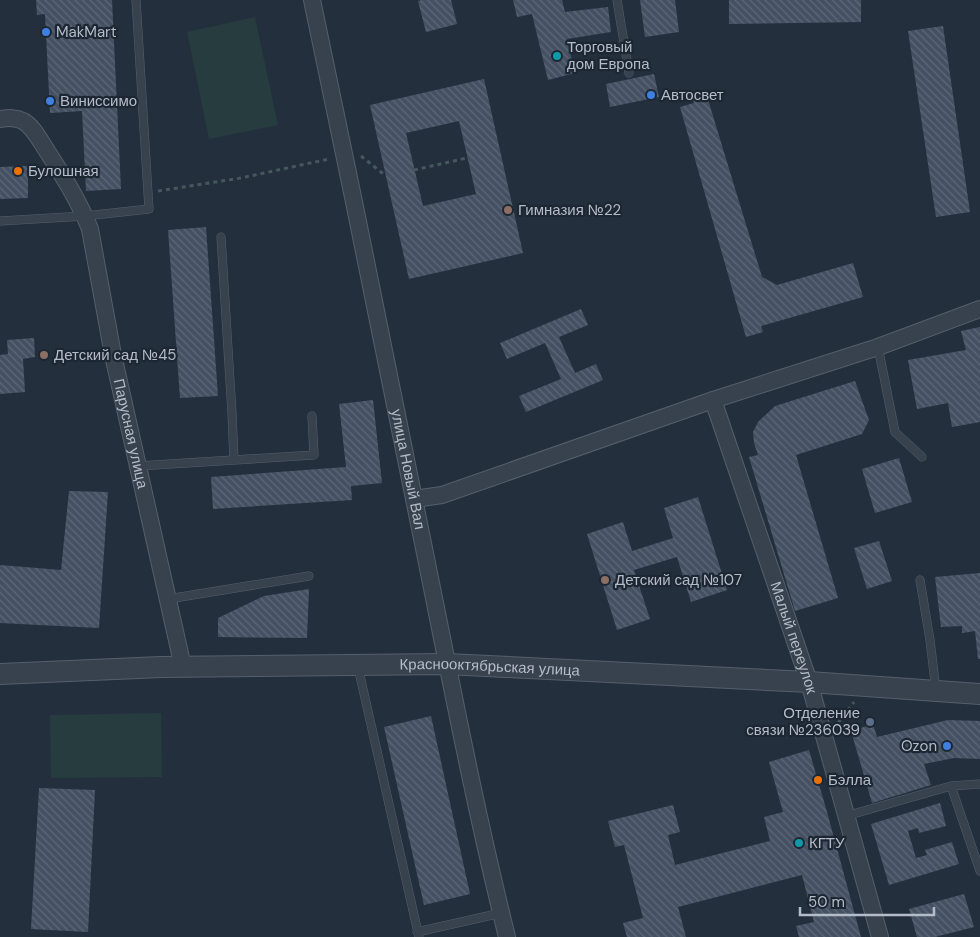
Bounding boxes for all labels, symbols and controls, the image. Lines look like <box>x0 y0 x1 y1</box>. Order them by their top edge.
place label: MakMart <box>56 22 117 42</box>
marker: MakMart <box>40 26 52 38</box>
place label: Торговый дом Европа <box>567 37 650 74</box>
marker: Торговый дом Европа <box>551 50 563 62</box>
place label: Автосвет <box>661 85 724 105</box>
marker: Автосвет <box>645 89 657 101</box>
place label: Виниссимо <box>60 91 137 111</box>
marker: Виниссимо <box>44 95 56 107</box>
place label: Булошная <box>28 161 99 181</box>
marker: Булошная <box>12 165 24 177</box>
place label: Гимназия №22 <box>518 200 621 220</box>
marker: Гимназия №22 <box>502 204 514 216</box>
place label: Детский сад №45 <box>54 345 176 365</box>
marker: Детский сад №45 <box>38 349 50 361</box>
street label: Парусная улица <box>109 377 153 491</box>
street label: улица Новый Вал <box>386 407 430 531</box>
place label: Детский сад №107 <box>615 570 742 590</box>
marker: Детский сад №107 <box>599 574 611 586</box>
street label: Малый переулок <box>766 579 822 696</box>
street label: Краснооктябрьская улица <box>399 654 581 681</box>
place label: Отделение связи №236039 <box>746 703 860 740</box>
marker: Отделение связи №236039 <box>864 716 876 728</box>
place label: Ozon <box>901 736 937 756</box>
marker: Ozon <box>941 740 953 752</box>
place label: Бэлла <box>828 770 872 790</box>
marker: Бэлла <box>812 774 824 786</box>
place label: КГТУ <box>809 833 845 853</box>
marker: КГТУ <box>793 837 805 849</box>
scale bar <box>800 884 934 916</box>
text: 50 m <box>808 892 845 912</box>

